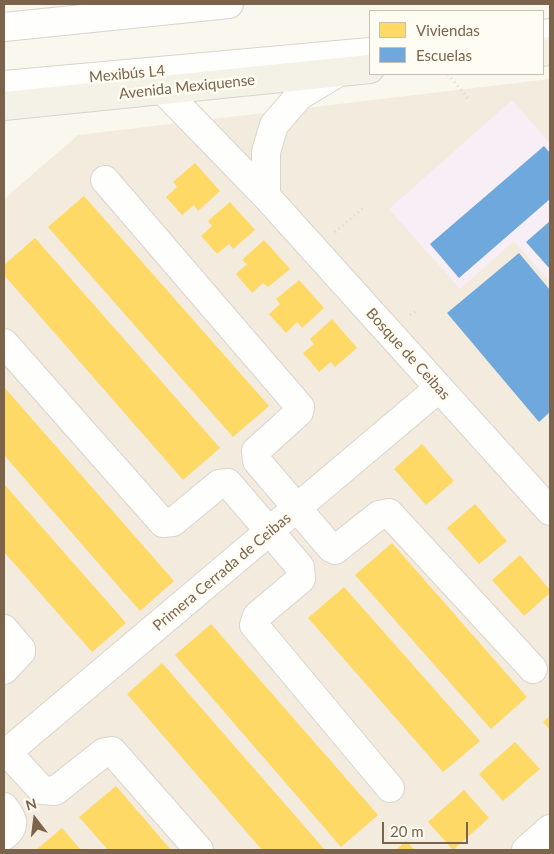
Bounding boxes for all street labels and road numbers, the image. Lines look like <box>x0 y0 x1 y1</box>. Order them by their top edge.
street label: Mexibús L4 <box>88 62 166 86</box>
street label: Avenida Mexiquense <box>118 71 256 103</box>
street label: Bosque de Ceibas <box>362 305 454 403</box>
street label: Primera Cerrada de Ceibas <box>149 509 295 635</box>

